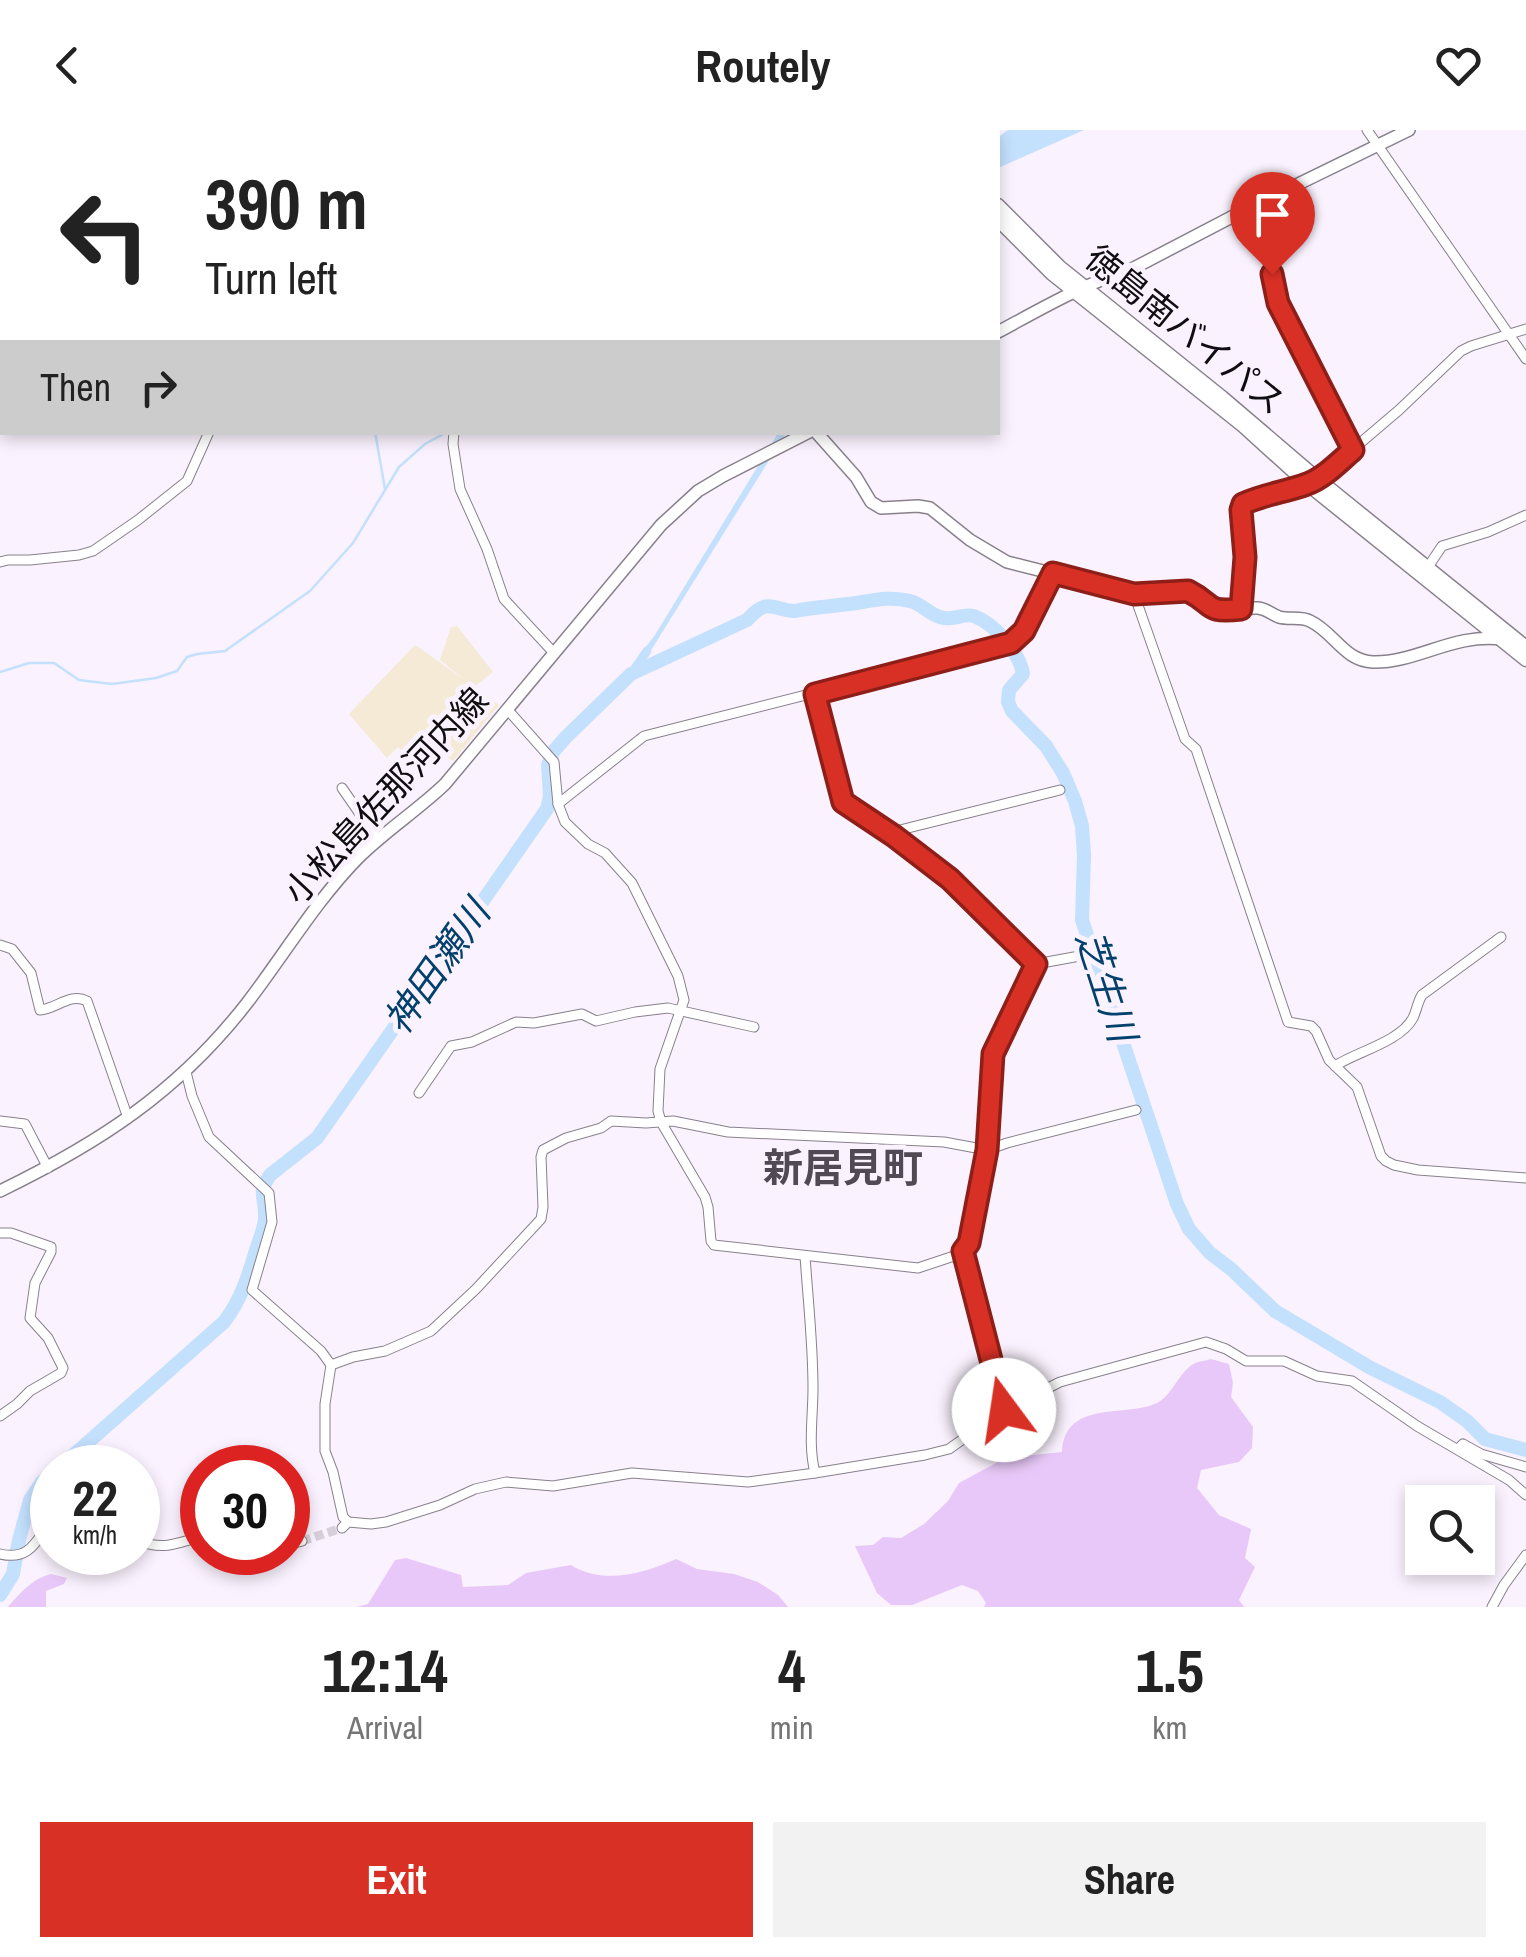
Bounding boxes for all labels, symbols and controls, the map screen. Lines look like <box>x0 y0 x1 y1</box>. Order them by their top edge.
text: Routely <box>695 35 831 96</box>
icon: back <box>40 38 95 93</box>
icon: heart <box>1431 38 1486 93</box>
text: 390 m <box>205 157 368 251</box>
icon: left <box>40 170 170 300</box>
pin <box>1230 172 1315 275</box>
icon: arrive <box>1245 187 1300 242</box>
street label: 徳島南バイパス <box>1076 234 1295 425</box>
text: Turn left <box>205 247 337 308</box>
icon: right <box>131 360 186 415</box>
text: Then <box>40 362 111 413</box>
street label: 小松島佐那河内線 <box>273 677 498 914</box>
water label: 神田瀬川 <box>372 887 503 1044</box>
water label: 芝生川 <box>1065 924 1150 1052</box>
district label: 新居見町 <box>763 1141 923 1194</box>
position arrow <box>952 1358 1056 1462</box>
speed limit sign: 30 <box>180 1445 310 1575</box>
text: 22 <box>72 1464 118 1532</box>
map controls <box>1405 1485 1495 1575</box>
button: search <box>1405 1485 1495 1575</box>
text: km/h <box>73 1518 117 1552</box>
text: 12:14 <box>322 1630 448 1711</box>
text: 4 <box>778 1630 805 1711</box>
text: 1.5 <box>1136 1630 1204 1711</box>
text: Arrival <box>347 1706 423 1749</box>
text: min <box>770 1706 814 1749</box>
text: km <box>1152 1706 1187 1749</box>
button: Exit <box>40 1822 753 1937</box>
button: Share <box>773 1822 1486 1937</box>

